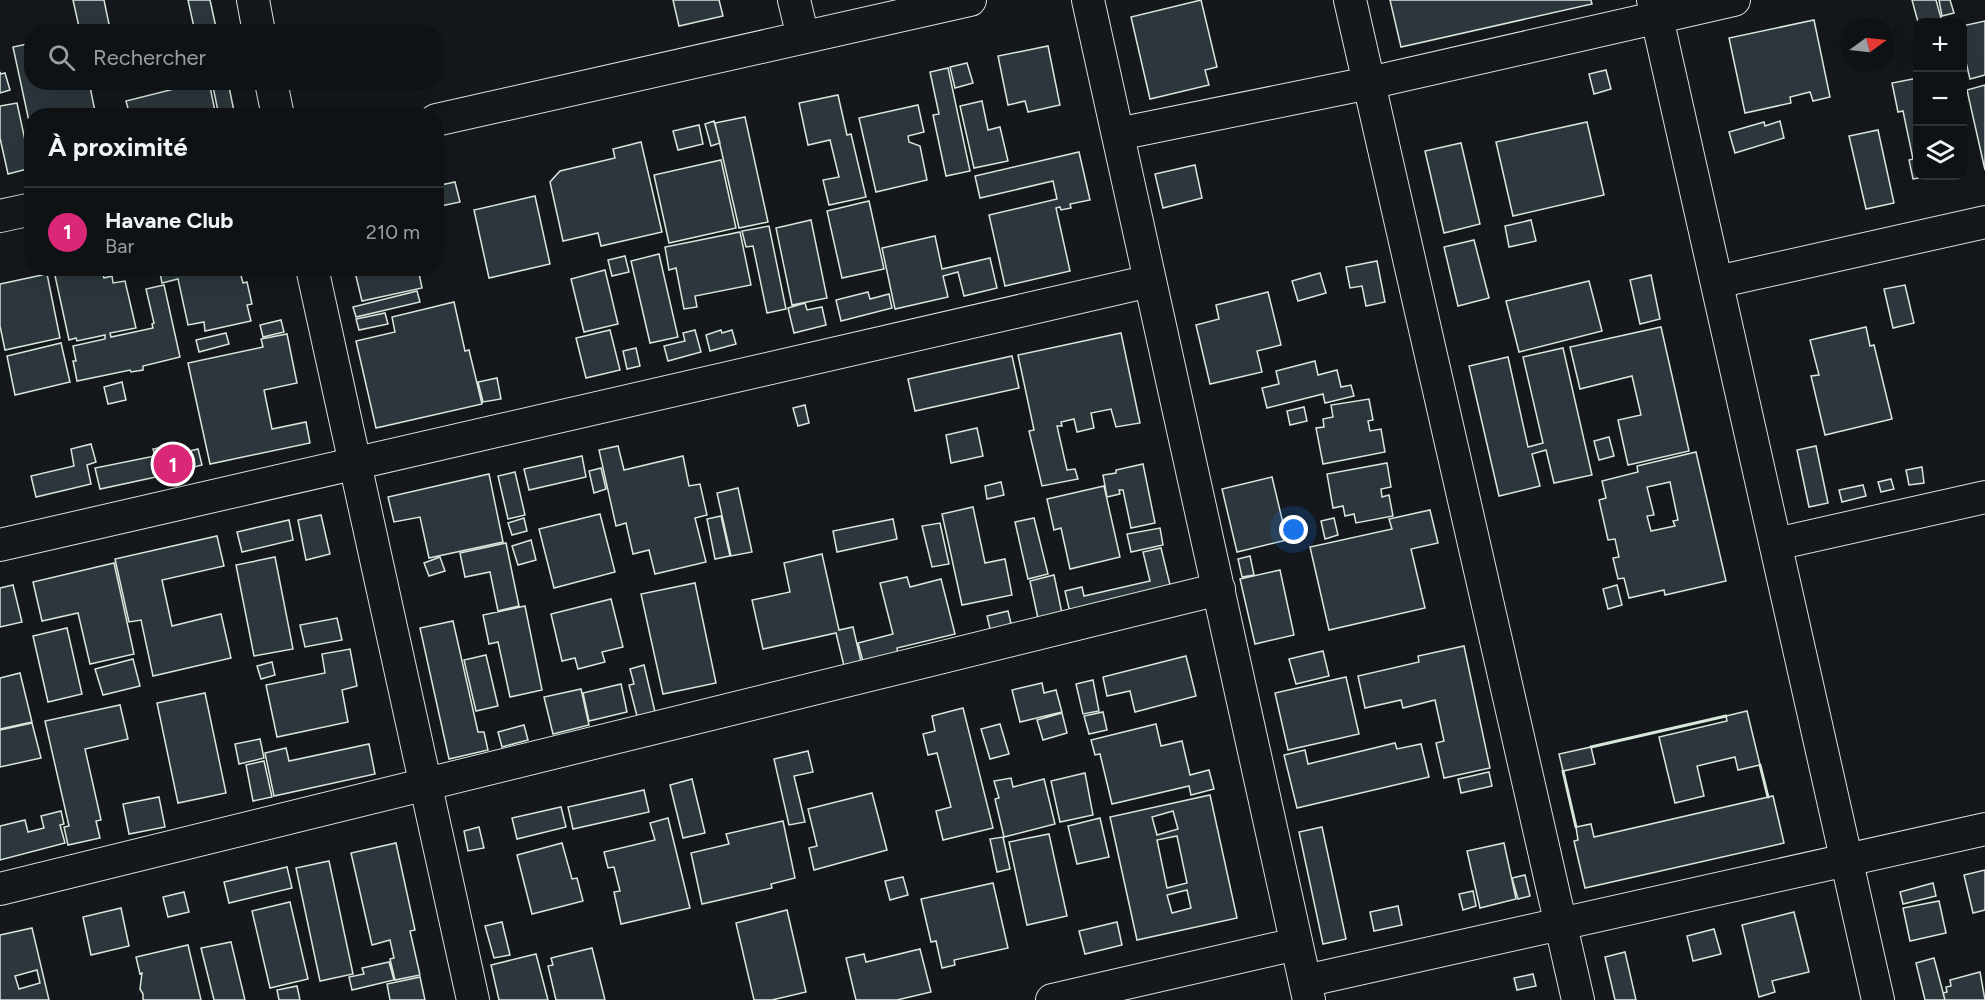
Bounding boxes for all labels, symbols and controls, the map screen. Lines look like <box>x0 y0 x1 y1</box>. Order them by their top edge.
north arrow <box>1841 18 1895 72</box>
map controls <box>1913 18 1967 180</box>
button: + <box>1913 18 1967 72</box>
search box <box>24 24 444 90</box>
icon: search <box>45 41 78 74</box>
text: Rechercher <box>93 44 206 71</box>
button: − <box>1913 72 1967 126</box>
button: layers <box>1913 126 1967 180</box>
text: À proximité <box>48 131 188 163</box>
text: Havane Club <box>105 207 233 234</box>
text: 1 <box>63 220 72 244</box>
text: 210 m <box>366 220 420 244</box>
text: Bar <box>105 234 134 258</box>
pin: 1 <box>154 442 192 486</box>
your location <box>1279 515 1308 544</box>

